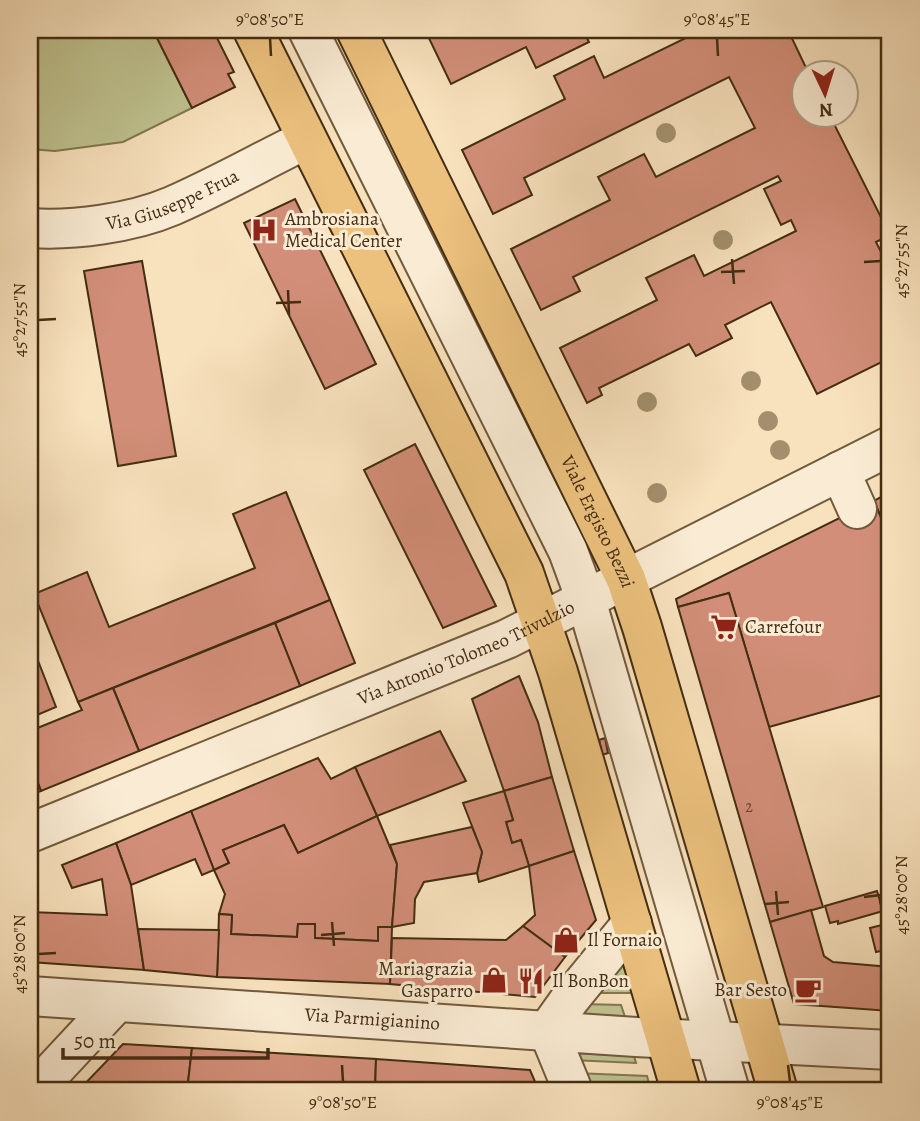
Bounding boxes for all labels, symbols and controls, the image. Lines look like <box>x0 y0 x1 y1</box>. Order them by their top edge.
text: 9°08'50"E <box>236 7 304 31</box>
text: 9°08'45"E <box>683 7 751 31</box>
north arrow <box>790 60 860 130</box>
text: N <box>818 97 834 123</box>
street label: Via Giuseppe Frua <box>103 163 244 237</box>
place label: Ambrosiana Medical Center <box>284 206 402 254</box>
hospital icon: Ambrosiana Medical Center <box>249 215 279 245</box>
text: 45°27'55"N <box>889 224 913 298</box>
text: 45°27'55"N <box>7 283 31 357</box>
street label: Viale Ergisto Bezzi <box>554 450 641 591</box>
street label: Via Antonio Tolomeo Trivulzio <box>353 594 579 712</box>
supermarket icon: Carrefour <box>709 612 739 642</box>
place label: Carrefour <box>745 614 822 640</box>
house number: 2 <box>745 796 753 818</box>
text: 45°28'00"N <box>889 855 913 935</box>
text: 45°28'00"N <box>7 914 31 994</box>
shop icon: Il Fornaio <box>551 925 581 955</box>
place label: Il Fornaio <box>587 927 662 953</box>
place label: Mariagrazia Gasparro <box>378 956 473 1004</box>
shop icon: Mariagrazia Gasparro <box>479 965 509 995</box>
restaurant icon: Il BonBon <box>516 966 546 996</box>
place label: Il BonBon <box>552 968 629 994</box>
cafe icon: Bar Sesto <box>793 975 823 1005</box>
place label: Bar Sesto <box>714 977 787 1003</box>
street label: Via Parmigianino <box>303 1002 441 1037</box>
scale bar <box>63 1016 268 1060</box>
text: 50 m <box>74 1027 116 1055</box>
text: 9°08'50"E <box>309 1090 377 1114</box>
text: 9°08'45"E <box>756 1090 824 1114</box>

